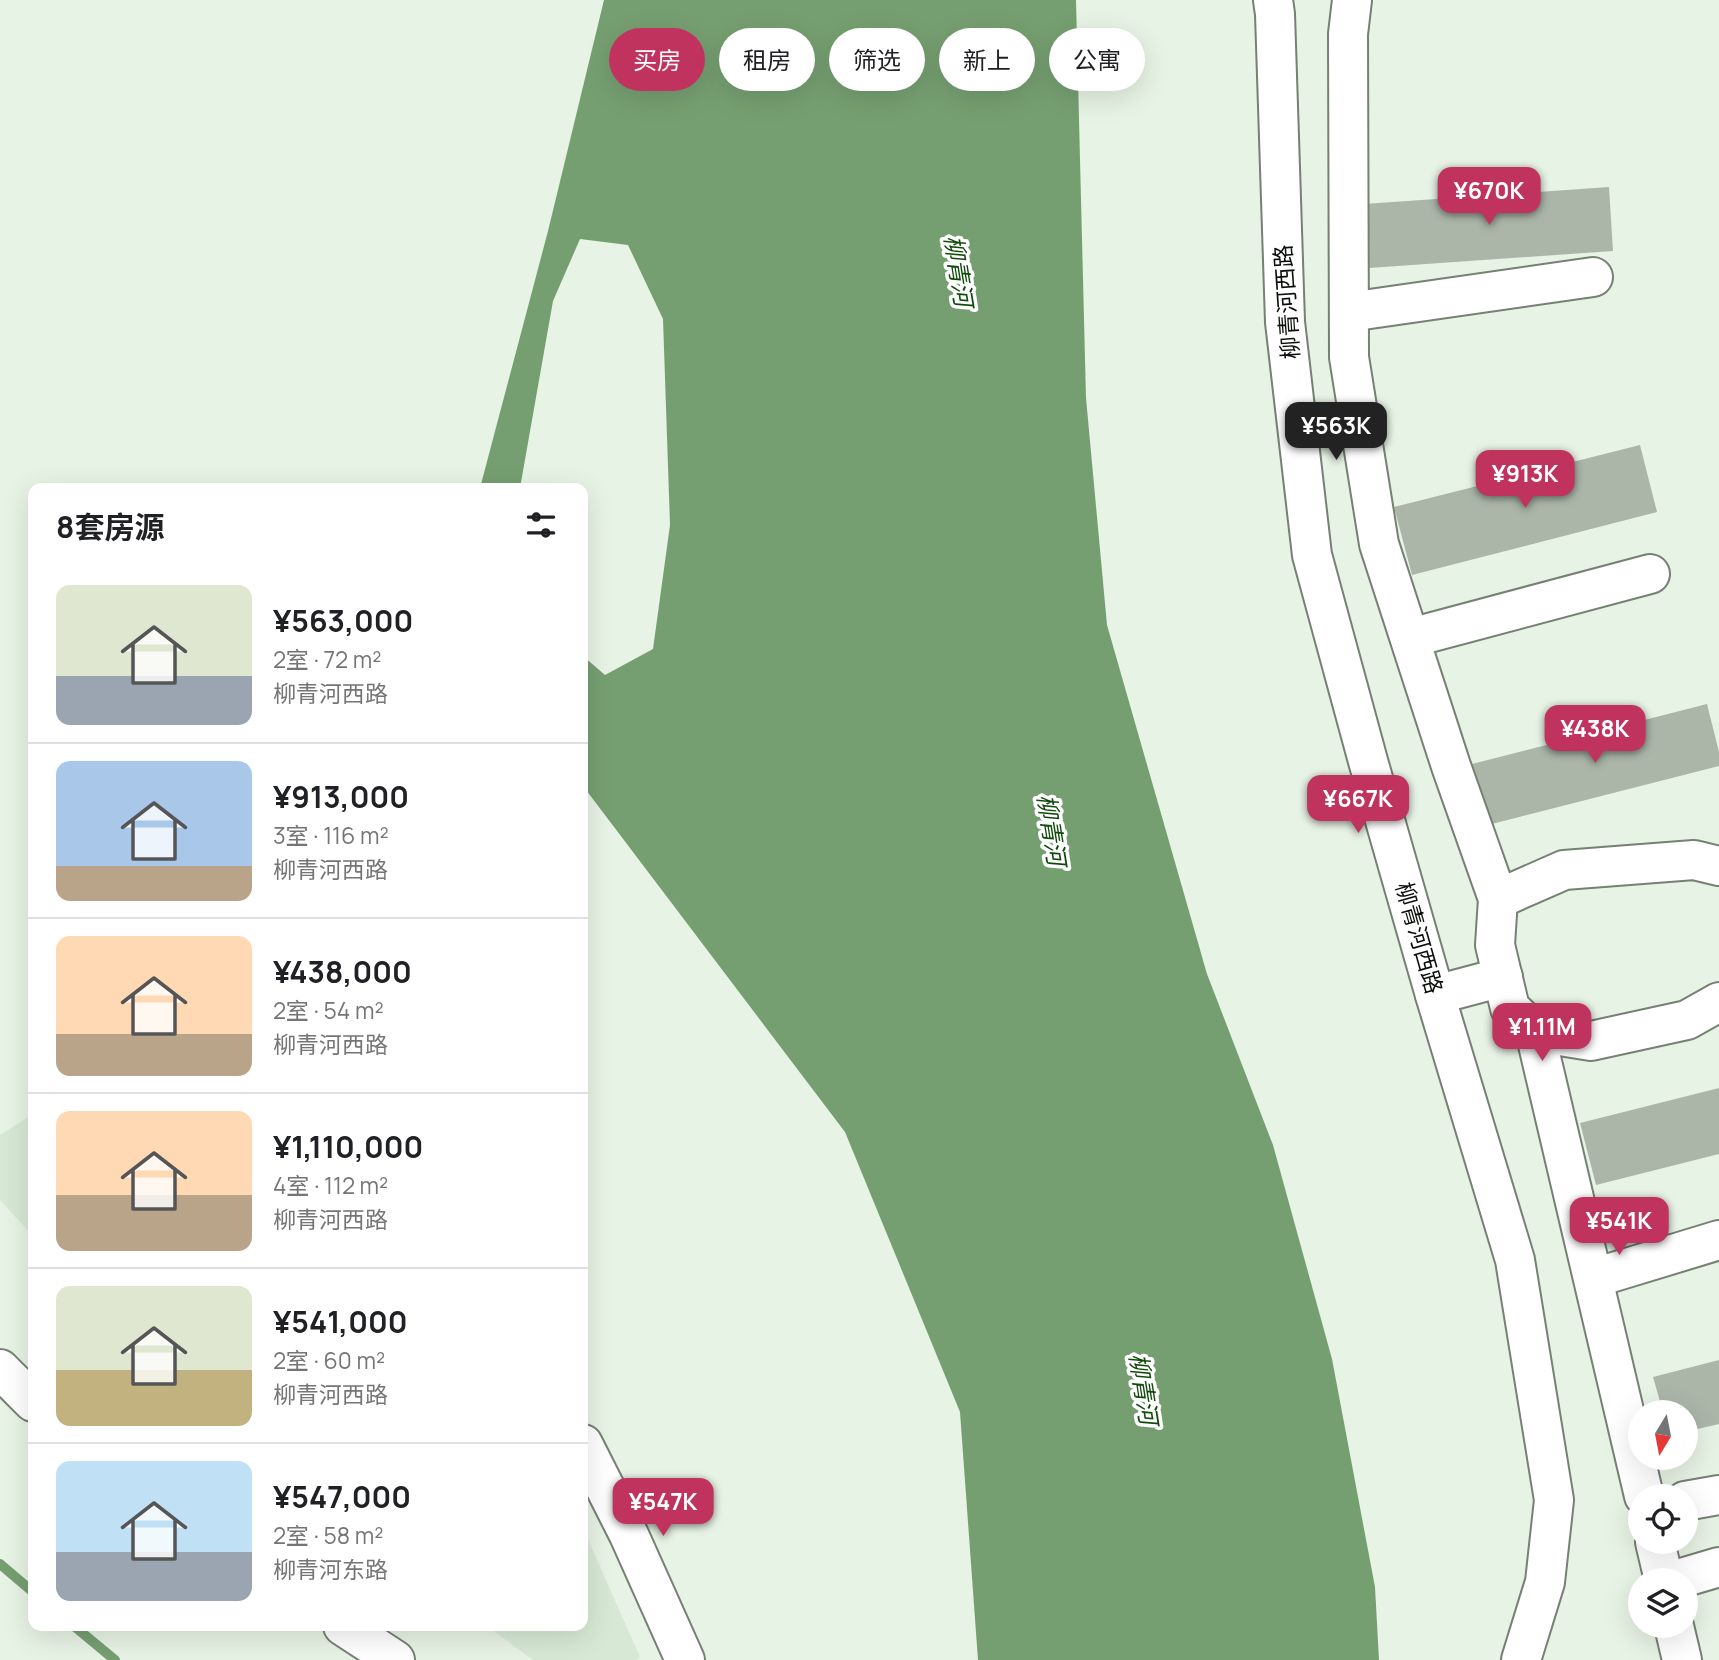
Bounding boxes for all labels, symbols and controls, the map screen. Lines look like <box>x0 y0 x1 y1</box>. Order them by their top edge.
chip: 买房 <box>609 28 705 91</box>
chip: 租房 <box>719 28 815 91</box>
chip: 筛选 <box>829 28 925 91</box>
chip: 新上 <box>939 28 1035 91</box>
chip: 公寓 <box>1049 28 1145 91</box>
pin: ¥670K <box>1440 168 1538 227</box>
text: ¥670K <box>1454 174 1524 206</box>
water label: 柳青河 <box>938 233 982 313</box>
street label: 柳青河西路 <box>1266 244 1306 361</box>
pin: ¥563K <box>1287 402 1385 462</box>
text: ¥563K <box>1301 409 1371 441</box>
pin: ¥913K <box>1476 450 1574 510</box>
text: ¥913K <box>1492 457 1558 489</box>
text: 8套房源 <box>56 506 164 547</box>
icon: filters <box>522 506 560 544</box>
text: ¥563,000 <box>273 600 413 641</box>
icon: home <box>112 613 196 697</box>
text: 2室 · 72 m² <box>273 643 381 675</box>
text: 柳青河西路 <box>273 677 388 709</box>
pin: ¥438K <box>1546 706 1644 765</box>
text: ¥438K <box>1561 712 1629 744</box>
text: ¥913,000 <box>273 776 409 817</box>
pin: ¥667K <box>1309 776 1407 835</box>
text: ¥667K <box>1323 782 1393 814</box>
icon: home <box>112 789 196 873</box>
water label: 柳青河 <box>1031 792 1075 872</box>
text: 3室 · 116 m² <box>273 819 389 851</box>
text: 柳青河西路 <box>273 853 388 885</box>
street label: 柳青河西路 <box>1389 878 1451 997</box>
text: ¥438,000 <box>273 951 412 992</box>
icon: home <box>112 964 196 1048</box>
text: 2室 · 54 m² <box>273 994 384 1026</box>
pin: ¥1.11M <box>1485 1004 1599 1063</box>
text: ¥1.11M <box>1508 1010 1576 1042</box>
text: 柳青河西路 <box>273 1028 388 1060</box>
text: ¥1,110,000 <box>273 1126 423 1167</box>
icon: home <box>112 1139 196 1223</box>
text: 4室 · 112 m² <box>273 1169 388 1201</box>
pin: ¥541K <box>1570 1198 1668 1257</box>
text: 柳青河西路 <box>273 1203 388 1235</box>
text: ¥541K <box>1586 1204 1652 1236</box>
text: ¥541,000 <box>273 1301 407 1342</box>
icon: home <box>112 1314 196 1398</box>
text: 2室 · 60 m² <box>273 1344 385 1376</box>
water label: 柳青河 <box>1123 1351 1167 1431</box>
text: 柳青河西路 <box>273 1378 388 1410</box>
north arrow <box>1628 1400 1698 1470</box>
map controls <box>1628 1400 1698 1638</box>
text: ¥547,000 <box>273 1476 411 1517</box>
pin: ¥547K <box>614 1478 712 1538</box>
button: locate <box>1628 1484 1698 1554</box>
text: ¥547K <box>629 1485 697 1517</box>
icon: home <box>112 1489 196 1573</box>
text: 2室 · 58 m² <box>273 1519 383 1551</box>
text: 柳青河东路 <box>273 1553 388 1585</box>
button: layers <box>1628 1568 1698 1638</box>

